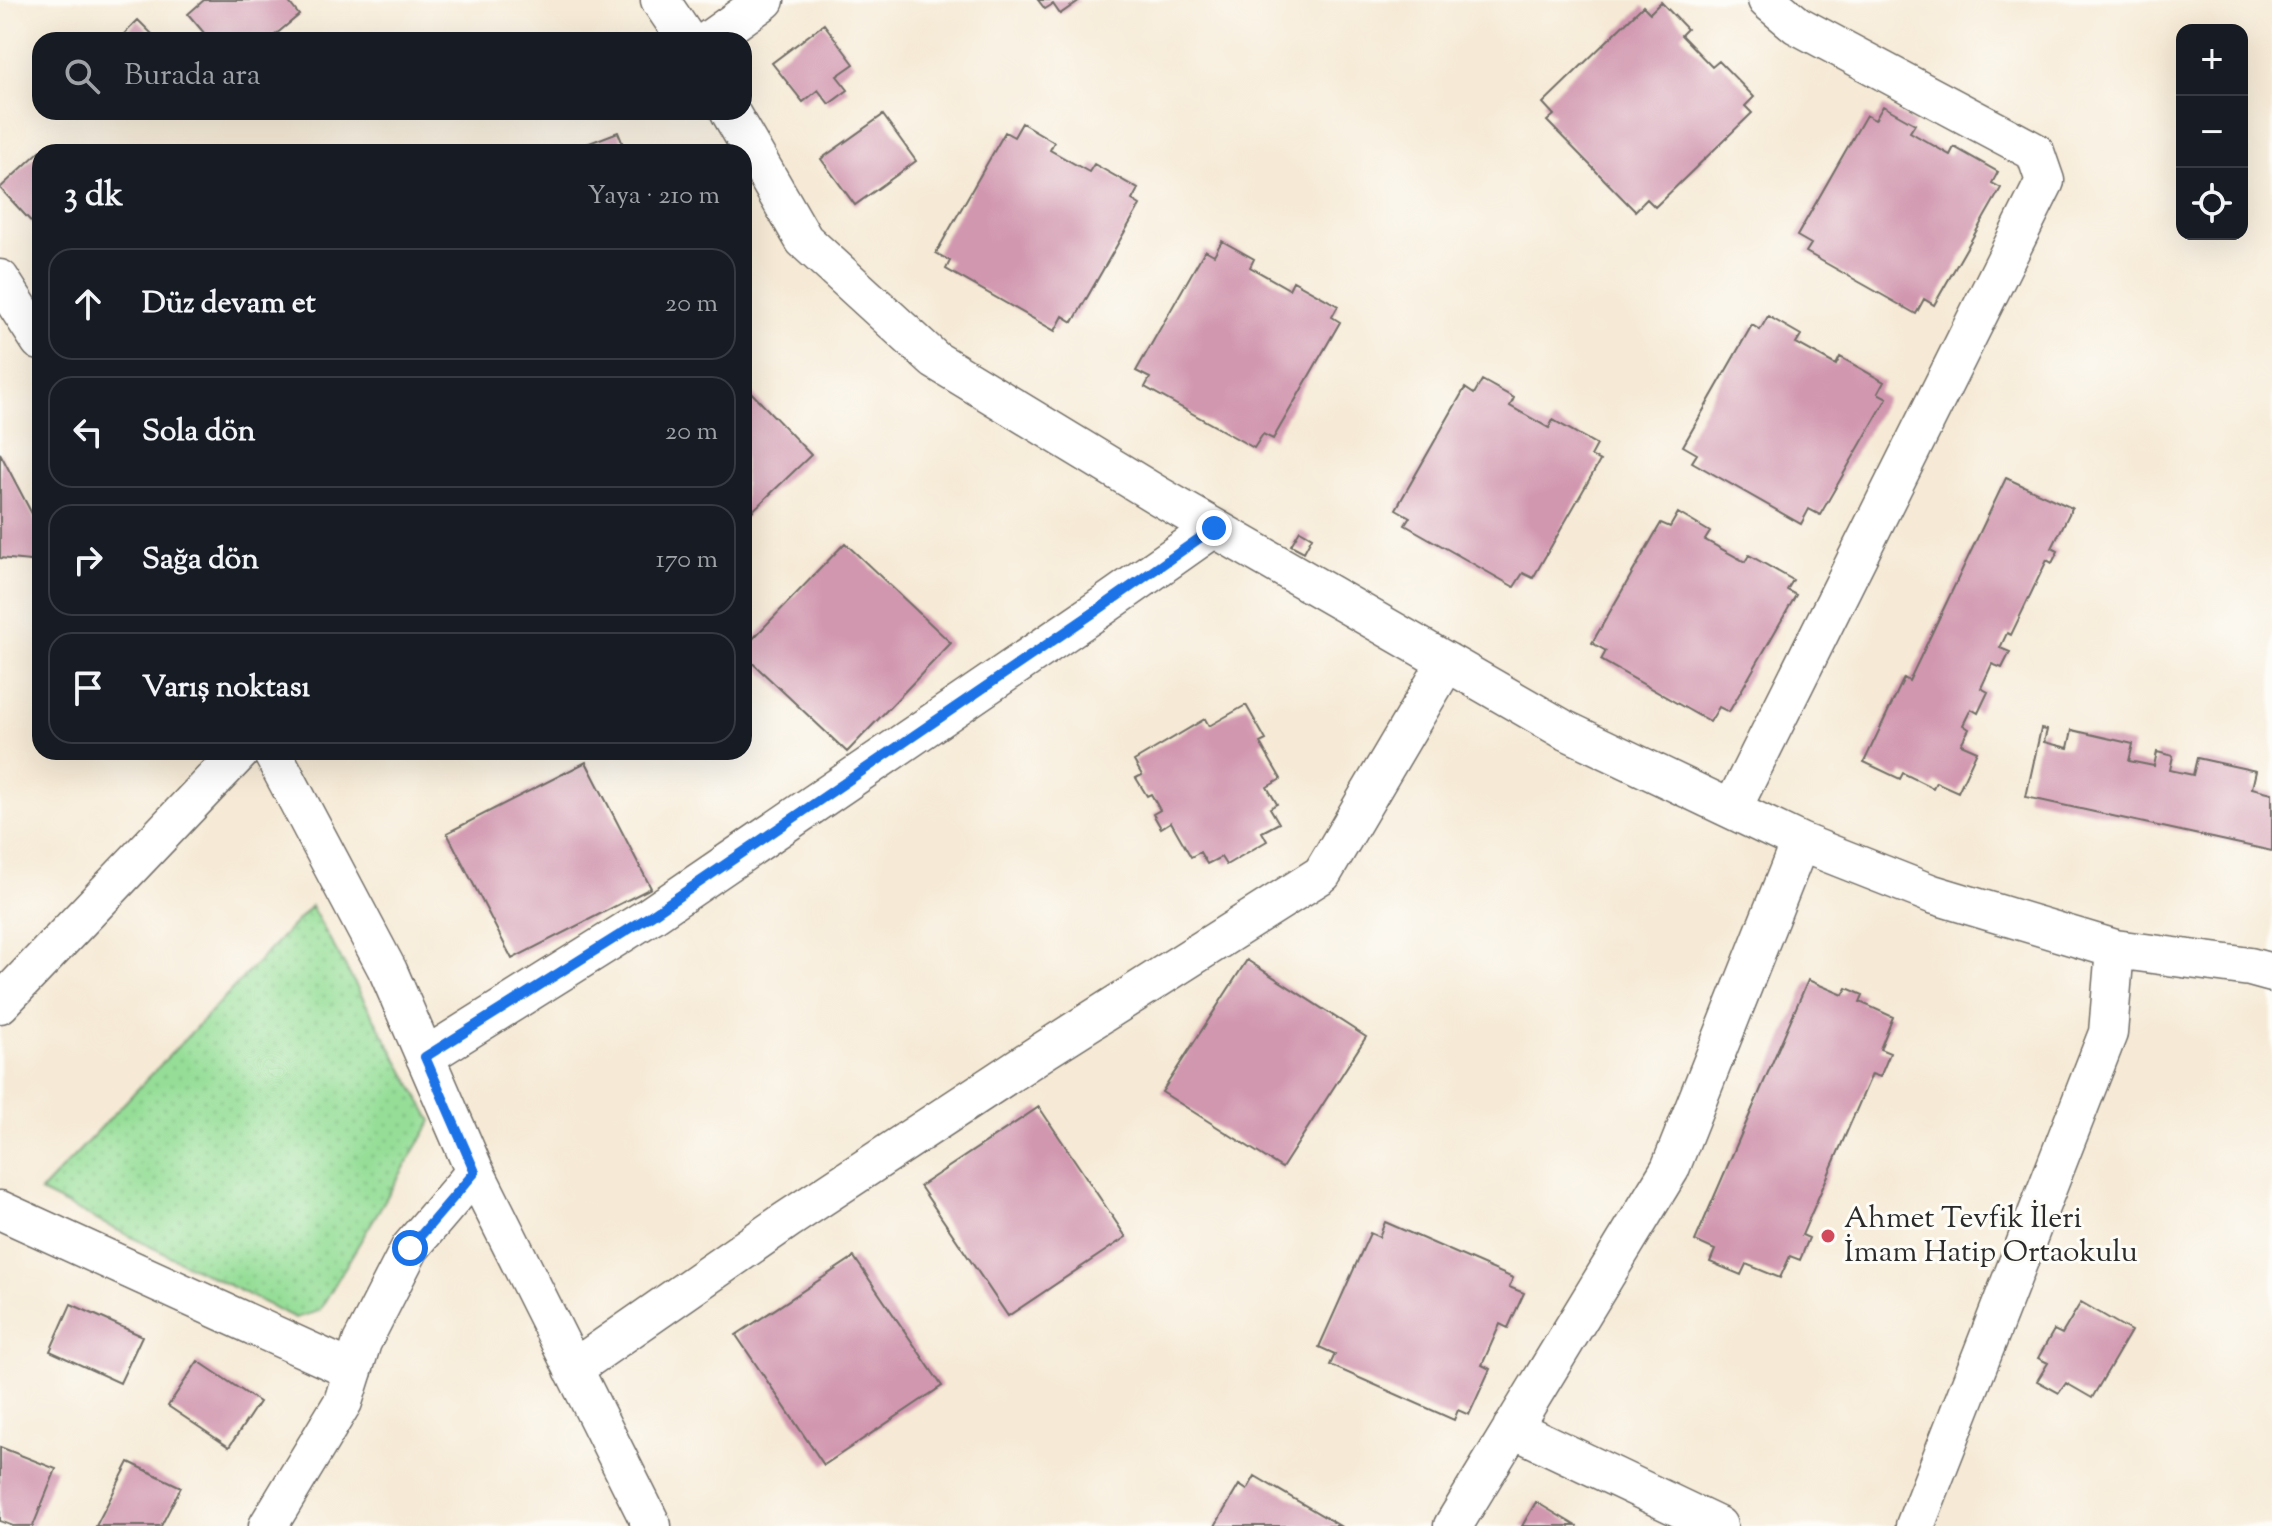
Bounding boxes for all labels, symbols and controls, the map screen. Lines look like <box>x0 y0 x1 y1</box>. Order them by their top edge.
map controls <box>2176 24 2248 240</box>
button: + <box>2176 24 2248 96</box>
search box <box>32 32 752 120</box>
icon: search <box>60 54 104 98</box>
text: Burada ara <box>124 55 261 98</box>
button: − <box>2176 96 2248 168</box>
button: locate <box>2176 168 2248 240</box>
text: 3 dk <box>64 172 123 221</box>
text: Yaya · 210 m <box>588 178 720 215</box>
icon: ahead <box>66 282 110 326</box>
text: Düz devam et <box>142 283 316 326</box>
text: 20 m <box>665 286 718 323</box>
icon: left <box>66 410 110 454</box>
text: Sola dön <box>142 411 256 454</box>
text: 20 m <box>665 414 718 451</box>
route end <box>1196 510 1232 546</box>
icon: right <box>66 538 110 582</box>
text: Sağa dön <box>142 539 259 582</box>
text: 170 m <box>656 542 718 579</box>
icon: arrive <box>66 666 110 710</box>
text: Varış noktası <box>142 667 310 710</box>
place label: Ahmet Tevfik İleri İmam Hatip Ortaokulu <box>1844 1198 2138 1275</box>
marker: Ahmet Tevfik İleri İmam Hatip Ortaokulu <box>1819 1227 1837 1245</box>
route start <box>392 1230 428 1266</box>

